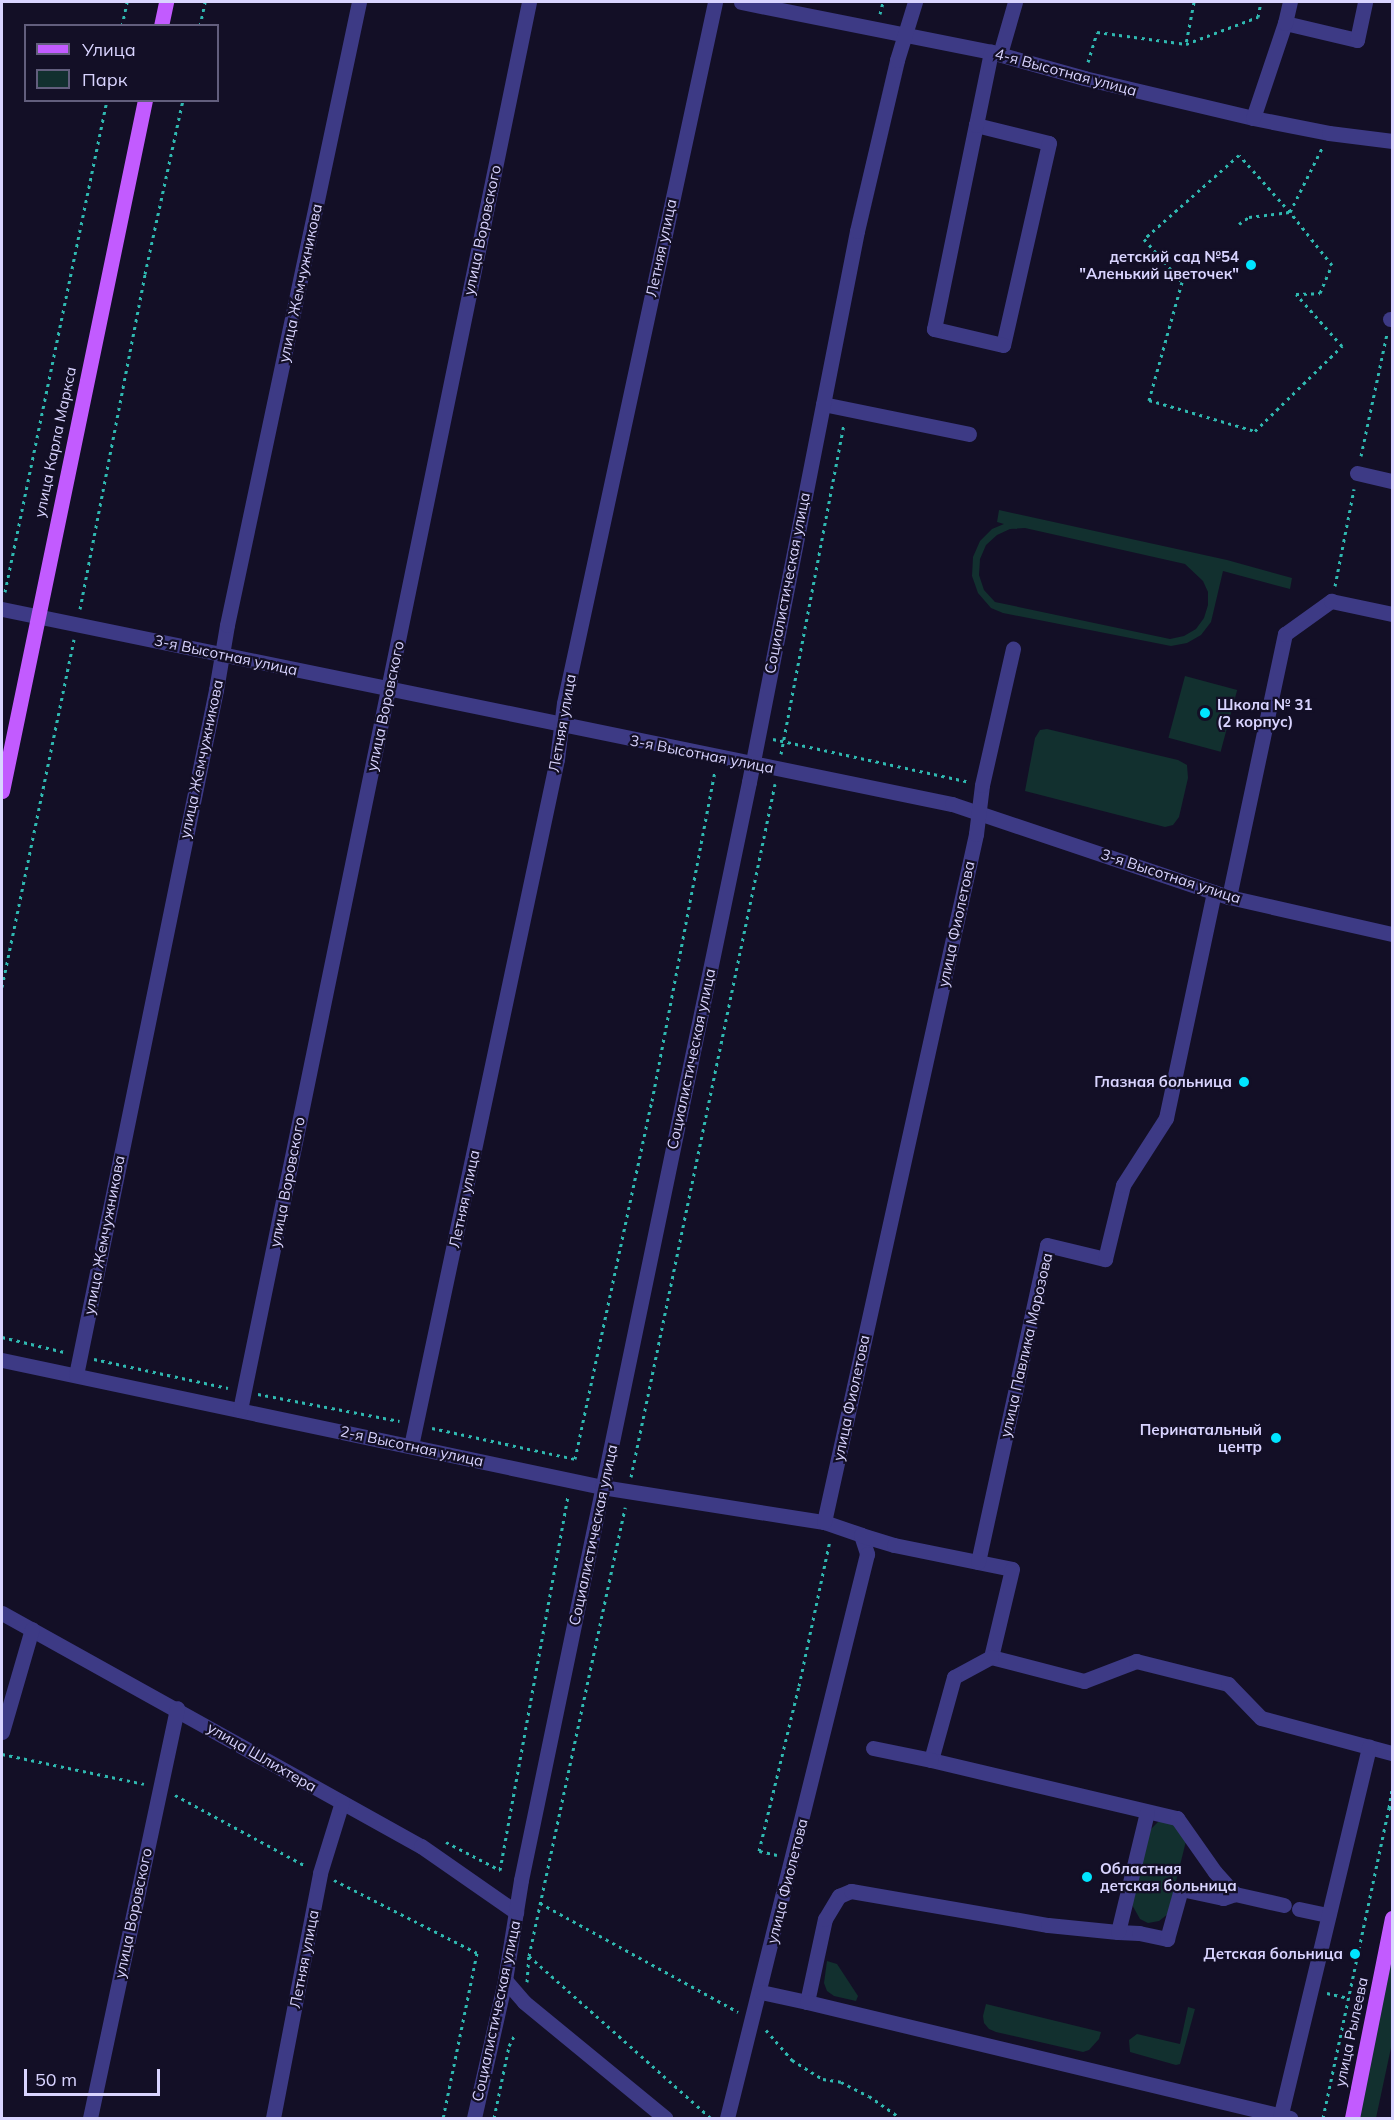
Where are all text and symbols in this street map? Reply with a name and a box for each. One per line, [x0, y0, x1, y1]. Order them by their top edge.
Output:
legend [24, 24, 219, 102]
text: Улица [82, 38, 136, 61]
street label: 4-я Высотная улица [993, 44, 1139, 100]
text: Парк [82, 68, 127, 91]
street label: улица Воровского [459, 163, 505, 297]
street label: Летняя улица [642, 197, 680, 299]
street label: улица Жемчужникова [274, 202, 326, 364]
place label: детский сад №54 "Аленький цветочек" [1079, 247, 1239, 282]
marker: детский сад №54 "Аленький цветочек" [1244, 258, 1258, 272]
street label: улица Карла Маркса [30, 365, 80, 519]
street label: Социалистическая улица [761, 491, 813, 675]
street label: 3-я Высотная улица [153, 631, 299, 679]
street label: улица Воровского [362, 639, 408, 773]
street label: Летняя улица [544, 672, 580, 774]
street label: улица Жемчужникова [175, 678, 227, 840]
place label: Школа № 31 (2 корпус) [1217, 695, 1313, 730]
marker: Школа № 31 (2 корпус) [1198, 706, 1212, 720]
street label: 3-я Высотная улица [629, 731, 775, 777]
street label: 3-я Высотная улица [1099, 845, 1243, 907]
street label: улица Фиолетова [934, 859, 978, 989]
street label: Социалистическая улица [663, 967, 719, 1151]
place label: Глазная больница [1094, 1073, 1232, 1091]
marker: Глазная больница [1237, 1075, 1251, 1089]
street label: улица Воровского [266, 1115, 308, 1249]
street label: Летняя улица [445, 1148, 483, 1250]
street label: улица Жемчужникова [80, 1154, 128, 1316]
street label: улица Павлика Морозова [996, 1251, 1056, 1439]
street label: улица Фиолетова [829, 1333, 873, 1463]
place label: Перинатальный центр [1140, 1420, 1262, 1455]
street label: 2-я Высотная улица [339, 1422, 485, 1470]
marker: Перинатальный центр [1267, 1429, 1285, 1447]
street label: Социалистическая улица [565, 1443, 621, 1627]
street label: улица Шлихтера [204, 1718, 320, 1796]
street label: улица Фиолетова [763, 1817, 811, 1945]
street label: улица Воровского [110, 1846, 156, 1980]
place label: Областная детская больница [1100, 1859, 1237, 1894]
marker: Областная детская больница [1078, 1868, 1096, 1886]
street label: Летняя улица [286, 1908, 322, 2010]
street label: Социалистическая улица [468, 1919, 524, 2103]
place label: Детская больница [1203, 1945, 1343, 1963]
marker: Детская больница [1348, 1947, 1362, 1961]
street label: улица Рылеева [1331, 1976, 1371, 2088]
scale bar [27, 2057, 164, 2095]
text: 50 m [35, 2068, 77, 2091]

